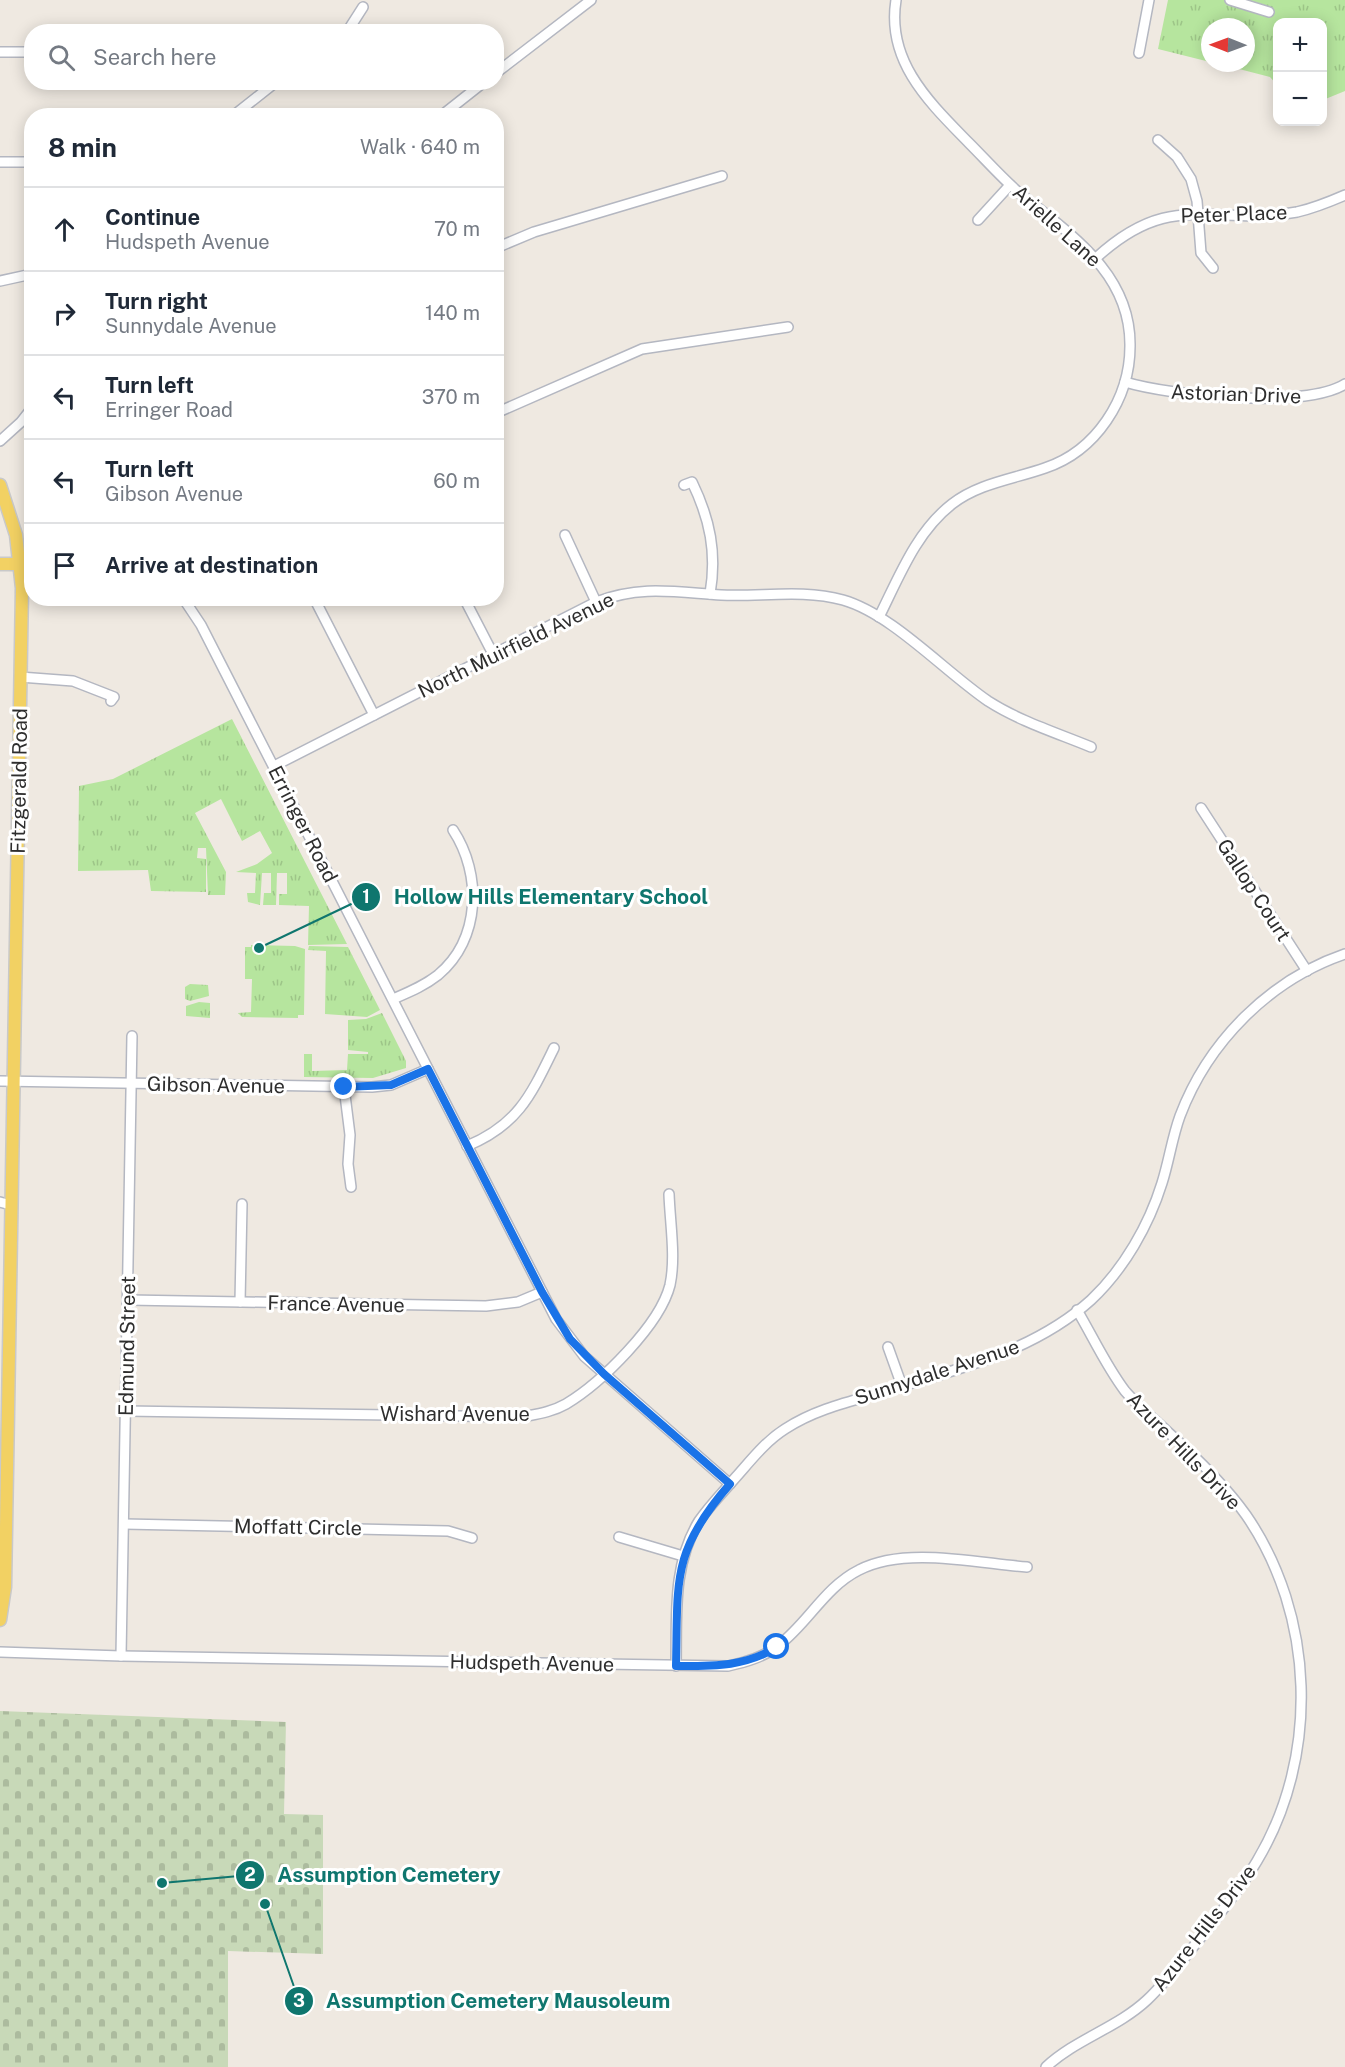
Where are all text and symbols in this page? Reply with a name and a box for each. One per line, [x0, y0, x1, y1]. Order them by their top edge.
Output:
north arrow [1201, 18, 1255, 72]
map controls [1273, 18, 1327, 126]
button: + [1273, 18, 1327, 72]
search box [24, 24, 504, 90]
icon: search [45, 41, 78, 74]
text: Search here [93, 44, 217, 70]
button: − [1273, 72, 1327, 126]
text: 8 min [48, 132, 117, 163]
text: Walk · 640 m [360, 135, 480, 159]
street label: Arielle Lane [1008, 180, 1106, 272]
street label: Peter Place [1180, 200, 1288, 228]
text: Continue [105, 204, 200, 230]
icon: ahead [48, 213, 81, 246]
text: 70 m [434, 217, 480, 241]
text: Hudspeth Avenue [105, 230, 270, 254]
text: Turn right [105, 288, 208, 314]
icon: right [48, 297, 81, 330]
text: 140 m [425, 301, 480, 325]
text: Sunnydale Avenue [105, 314, 277, 338]
text: Turn left [105, 372, 194, 398]
street label: Astorian Drive [1170, 380, 1302, 408]
icon: left [48, 381, 81, 414]
text: 370 m [422, 385, 480, 409]
text: Erringer Road [105, 398, 233, 422]
text: Turn left [105, 456, 194, 482]
icon: left [48, 465, 81, 498]
text: 60 m [433, 469, 480, 493]
text: Gibson Avenue [105, 482, 243, 506]
icon: arrive [48, 549, 81, 582]
text: Arrive at destination [105, 552, 318, 578]
street label: North Muirfield Avenue [414, 587, 618, 703]
street label: Fitzgerald Road [6, 708, 32, 854]
street label: Erringer Road [263, 762, 343, 886]
street label: Gallop Court [1212, 834, 1296, 946]
callout: Hollow Hills Elementary School [351, 877, 720, 916]
text: Hollow Hills Elementary School [394, 884, 708, 909]
text: 1 [362, 886, 370, 907]
street label: Gibson Avenue [147, 1072, 285, 1098]
route end [330, 1073, 356, 1099]
street label: Edmund Street [114, 1276, 140, 1416]
street label: France Avenue [267, 1291, 405, 1317]
street label: Sunnydale Avenue [852, 1334, 1022, 1410]
street label: Azure Hills Drive [1122, 1387, 1246, 1515]
street label: Wishard Avenue [380, 1402, 530, 1426]
street label: Moffatt Circle [234, 1514, 362, 1540]
route start [763, 1633, 789, 1659]
street label: Hudspeth Avenue [449, 1650, 615, 1676]
callout: Assumption Cemetery [235, 1855, 513, 1894]
street label: Azure Hills Drive [1147, 1860, 1261, 1996]
text: Assumption Cemetery [277, 1862, 501, 1887]
text: 2 [244, 1864, 256, 1885]
callout: Assumption Cemetery Mausoleum [284, 1981, 682, 2020]
text: Assumption Cemetery Mausoleum [326, 1988, 670, 2013]
text: 3 [293, 1990, 305, 2011]

